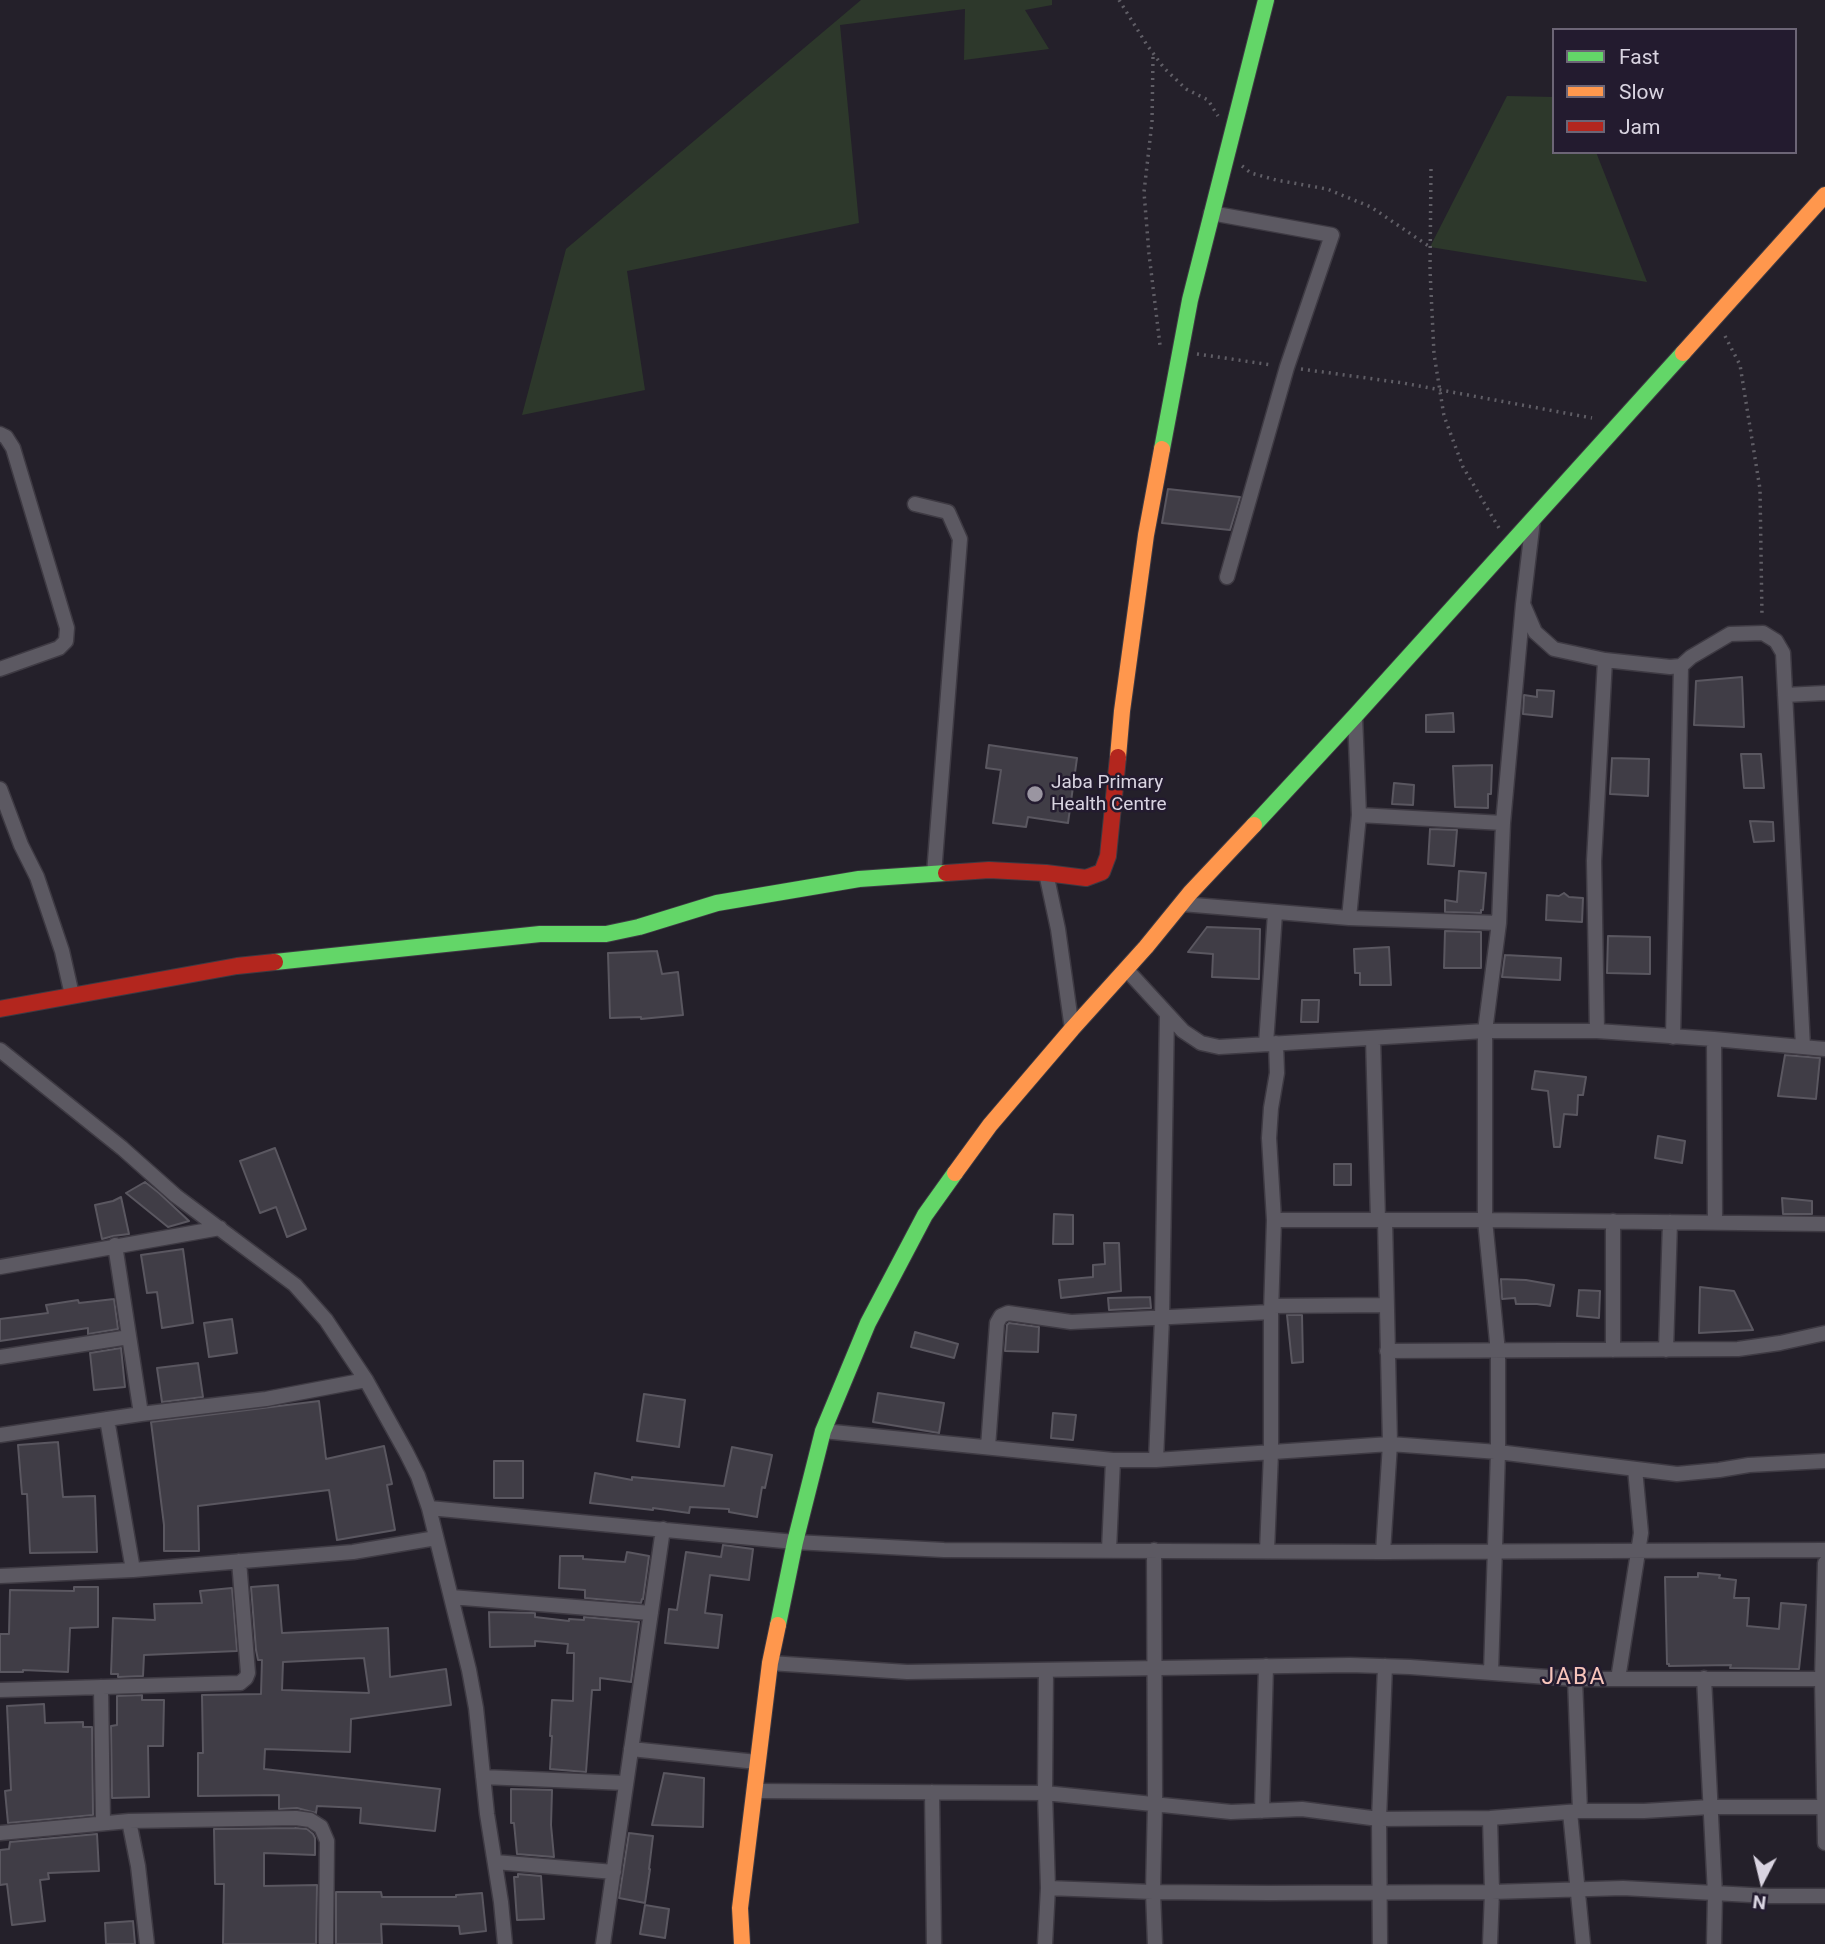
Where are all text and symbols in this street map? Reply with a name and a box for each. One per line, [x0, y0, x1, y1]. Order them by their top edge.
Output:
legend [1552, 28, 1797, 154]
text: Fast [1619, 45, 1659, 69]
text: Slow [1619, 80, 1664, 104]
text: Jam [1619, 115, 1660, 139]
place label: Jaba Primary Health Centre [1051, 772, 1166, 816]
marker: Jaba Primary Health Centre [1025, 784, 1045, 804]
district label: JABA [1542, 1664, 1606, 1692]
north arrow [1727, 1846, 1797, 1916]
text: N [1751, 1890, 1767, 1915]

